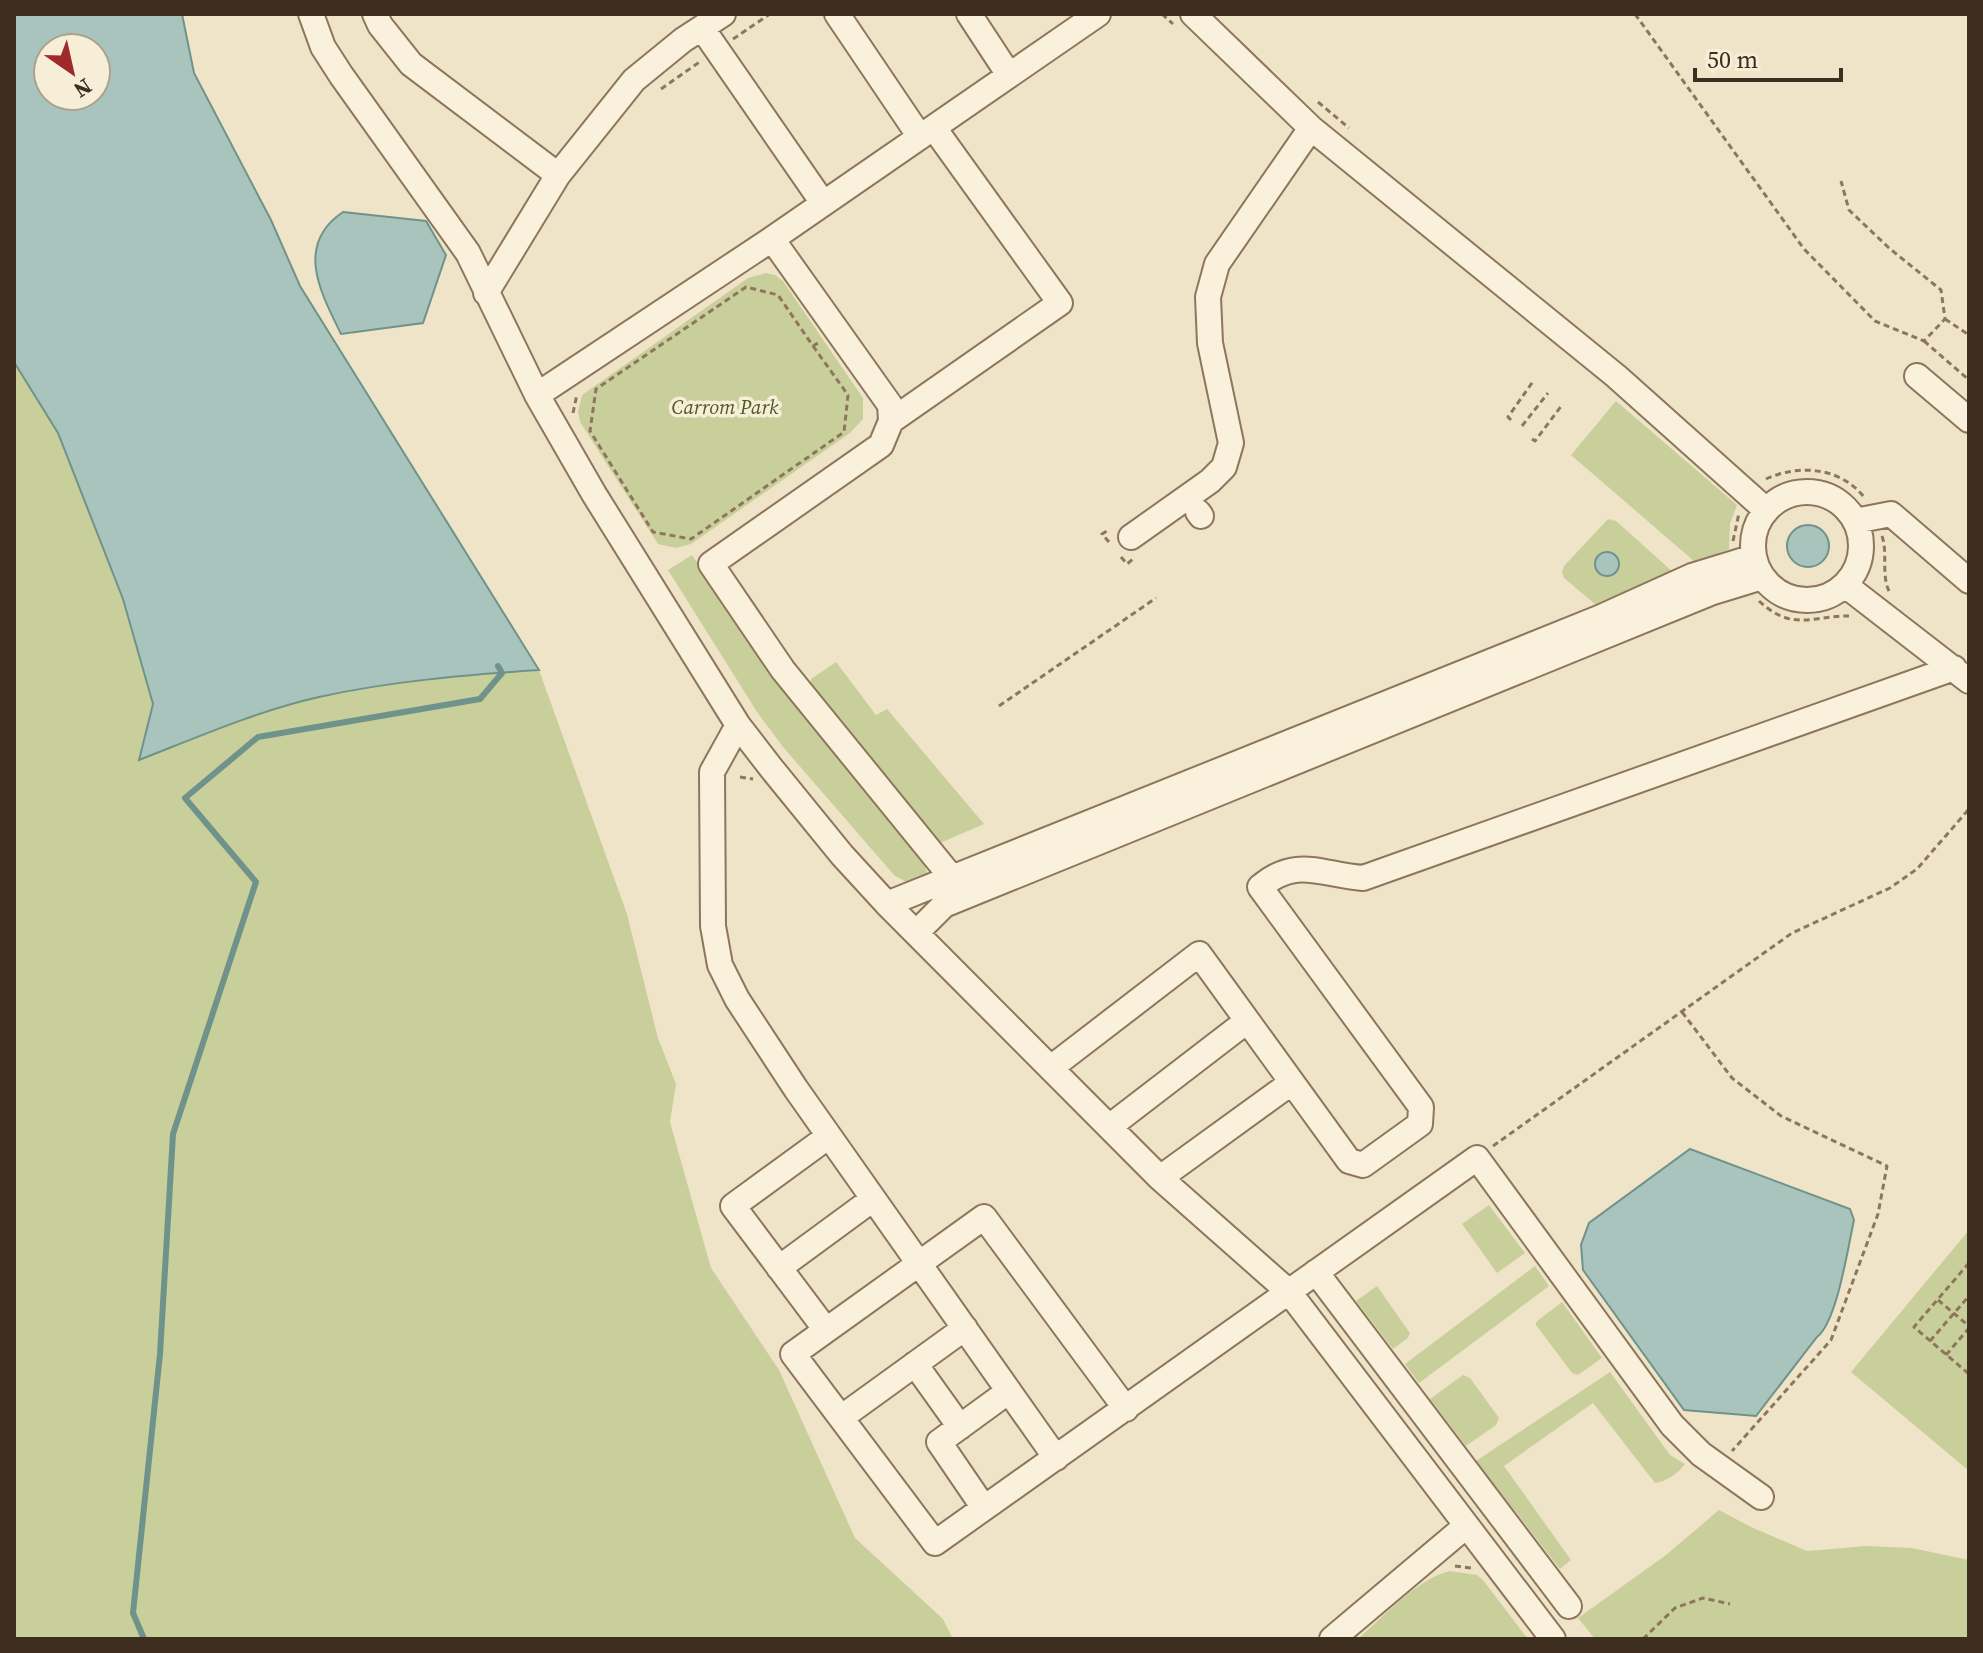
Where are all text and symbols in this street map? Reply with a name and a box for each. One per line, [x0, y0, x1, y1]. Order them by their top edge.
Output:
north arrow [32, 32, 112, 112]
scale bar [1695, 32, 1841, 82]
text: 50 m [1707, 43, 1758, 76]
text: N [68, 72, 98, 105]
park label: Carrom Park [672, 393, 779, 421]

